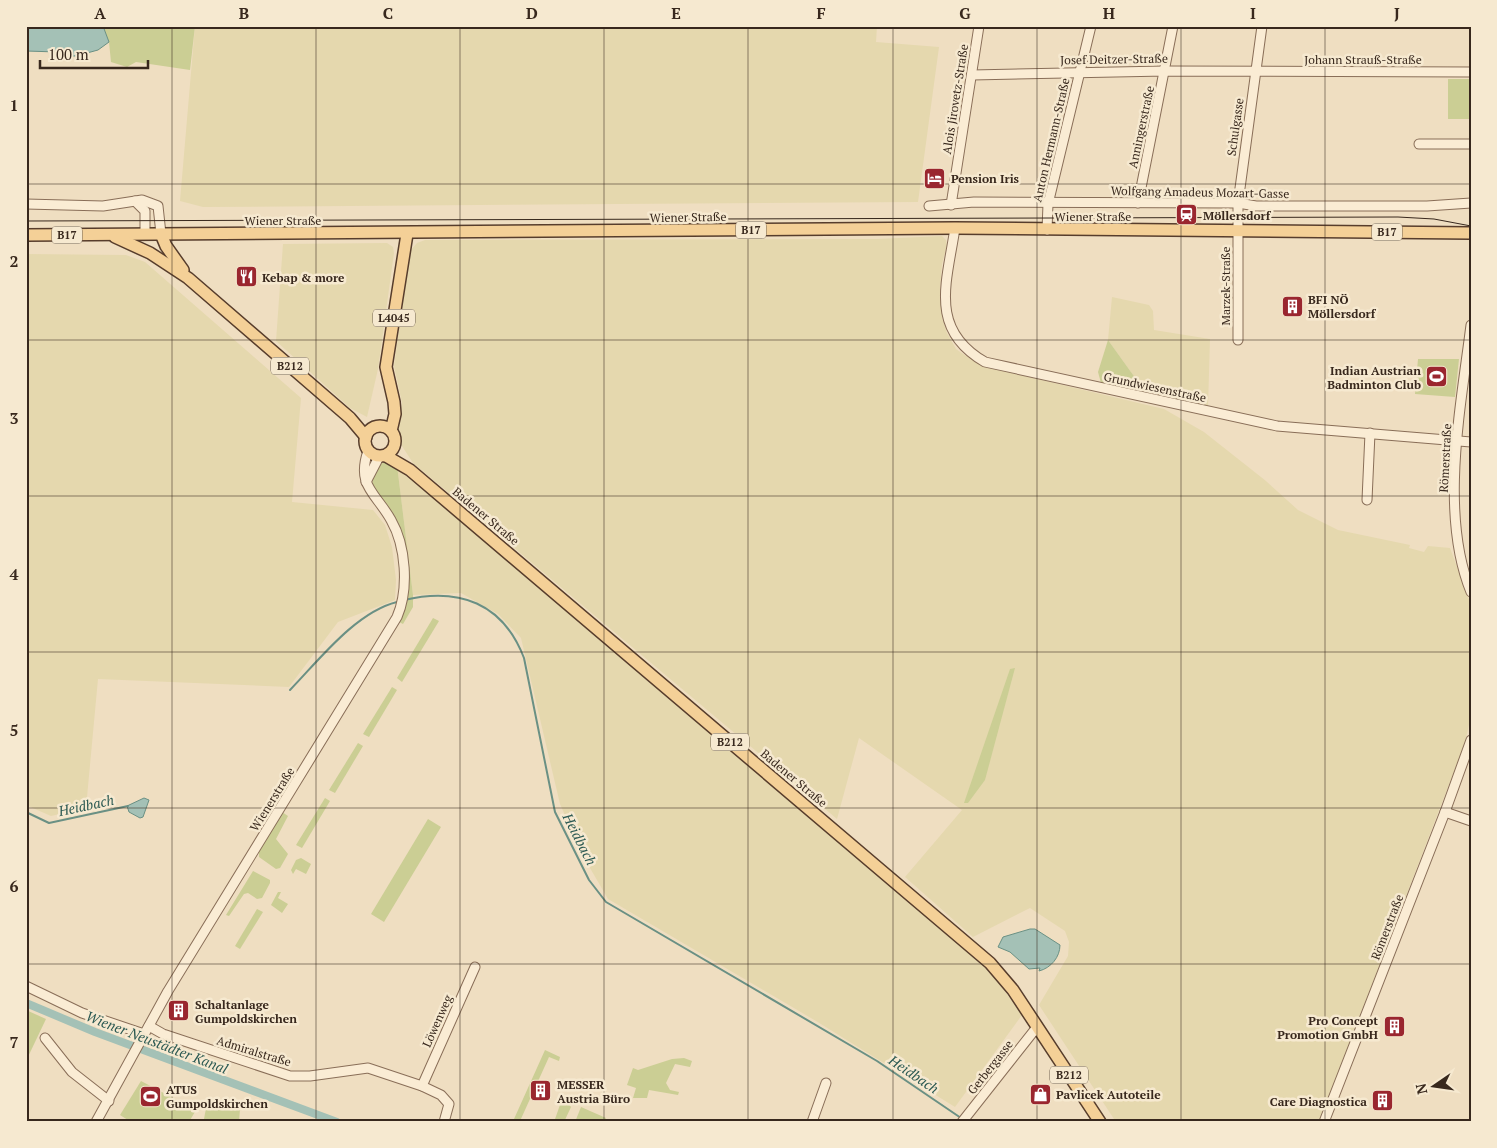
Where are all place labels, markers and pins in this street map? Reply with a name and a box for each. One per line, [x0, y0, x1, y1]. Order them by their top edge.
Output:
hotel icon: Pension Iris [923, 166, 947, 190]
place label: Pension Iris [951, 171, 1020, 186]
station icon: Möllersdorf [1175, 203, 1199, 227]
place label: Möllersdorf [1203, 208, 1272, 223]
restaurant icon: Kebap & more [234, 265, 258, 289]
place label: Kebap & more [262, 270, 345, 285]
place label: BFI NÖ Möllersdorf [1308, 292, 1377, 321]
building icon: BFI NÖ Möllersdorf [1280, 294, 1304, 318]
place label: Indian Austrian Badminton Club [1327, 363, 1421, 392]
sports icon: Indian Austrian Badminton Club [1425, 365, 1449, 389]
place label: Schaltanlage Gumpoldskirchen [195, 997, 297, 1026]
building icon: Schaltanlage Gumpoldskirchen [167, 999, 191, 1023]
place label: Pro Concept Promotion GmbH [1277, 1013, 1378, 1042]
building icon: Pro Concept Promotion GmbH [1382, 1015, 1406, 1039]
place label: MESSER Austria Büro [557, 1077, 630, 1106]
building icon: MESSER Austria Büro [529, 1079, 553, 1103]
place label: ATUS Gumpoldskirchen [166, 1082, 268, 1111]
shop icon: Pavlicek Autoteile [1028, 1082, 1052, 1106]
sports icon: ATUS Gumpoldskirchen [138, 1084, 162, 1108]
place label: Pavlicek Autoteile [1056, 1087, 1161, 1102]
building icon: Care Diagnostica [1371, 1089, 1395, 1113]
place label: Care Diagnostica [1270, 1094, 1367, 1109]

